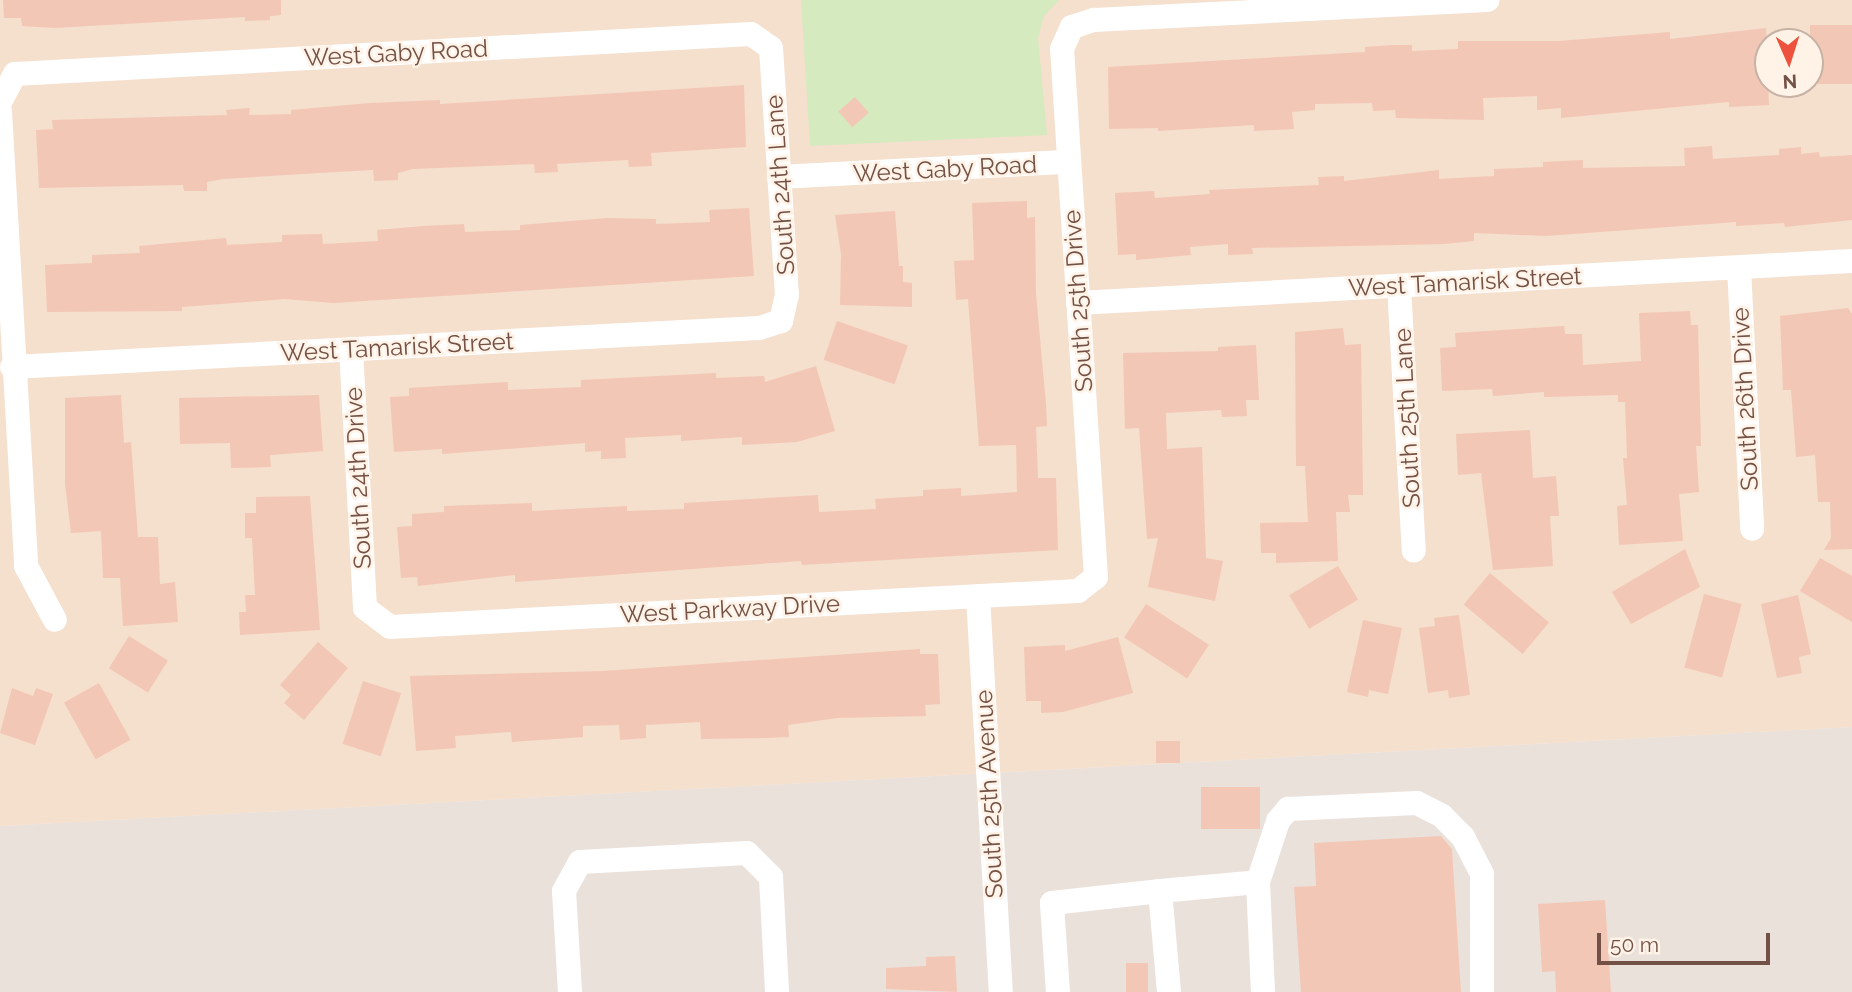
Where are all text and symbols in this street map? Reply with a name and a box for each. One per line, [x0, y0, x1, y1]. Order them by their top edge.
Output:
north arrow [1754, 28, 1824, 98]
street label: West Gaby Road [303, 34, 489, 72]
text: N [1782, 71, 1798, 93]
street label: South 24th Lane [759, 94, 801, 276]
street label: West Gaby Road [852, 150, 1038, 188]
street label: South 25th Drive [1057, 209, 1099, 393]
street label: West Tamarisk Street [1347, 261, 1583, 303]
street label: South 26th Drive [1726, 307, 1764, 491]
street label: West Tamarisk Street [279, 326, 515, 368]
street label: South 25th Lane [1388, 327, 1426, 509]
street label: South 24th Drive [339, 386, 377, 570]
street label: West Parkway Drive [619, 589, 841, 629]
street label: South 25th Avenue [969, 689, 1009, 899]
scale bar [1600, 918, 1773, 962]
text: 50 m [1610, 932, 1659, 957]

